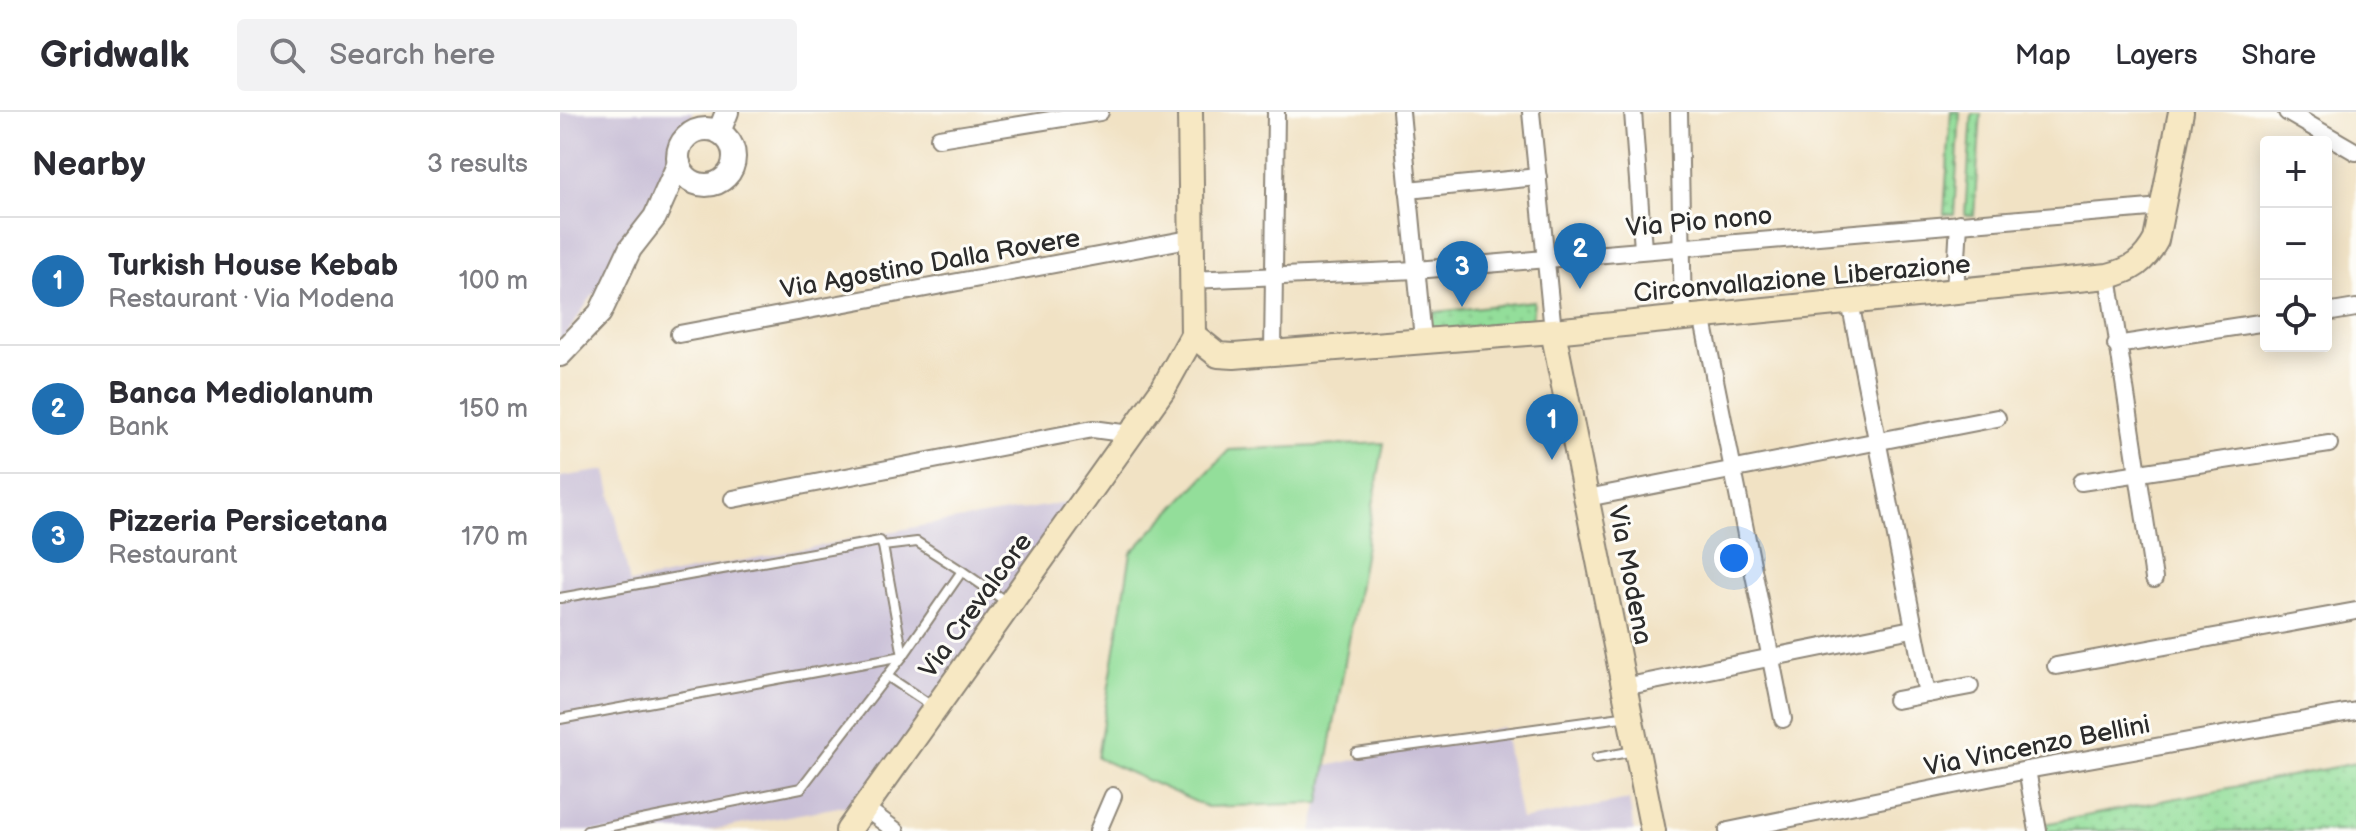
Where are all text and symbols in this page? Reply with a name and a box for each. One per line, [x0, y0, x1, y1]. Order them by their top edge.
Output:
search box [237, 19, 797, 91]
text: Gridwalk [40, 33, 189, 78]
icon: search [265, 33, 309, 77]
text: Search here [329, 37, 495, 73]
text: Map [2015, 39, 2071, 72]
text: Layers [2115, 39, 2198, 72]
text: Share [2242, 39, 2316, 72]
map controls [2260, 136, 2332, 352]
button: + [2260, 136, 2332, 208]
text: Nearby [32, 144, 146, 185]
text: 3 results [427, 149, 528, 180]
street label: Via Pio nono [1625, 201, 1774, 244]
button: − [2260, 208, 2332, 280]
street label: Via Agostino Dalla Rovere [778, 223, 1083, 306]
pin: 2 [1554, 223, 1606, 289]
pin: 3 [1436, 241, 1488, 307]
text: Turkish House Kebab [108, 248, 398, 284]
street label: Circonvallazione Liberazione [1632, 249, 1972, 310]
text: 1 [53, 266, 63, 297]
text: 100 m [459, 266, 528, 297]
button: locate [2260, 280, 2332, 352]
text: Restaurant · Via Modena [108, 284, 394, 315]
text: Banca Mediolanum [108, 376, 374, 412]
text: 2 [50, 394, 66, 425]
text: 150 m [459, 394, 528, 425]
pin: 1 [1526, 394, 1578, 460]
text: Bank [108, 412, 168, 443]
street label: Via Modena [1601, 503, 1658, 647]
text: Pizzeria Persicetana [108, 504, 388, 540]
text: 3 [50, 522, 66, 553]
text: 170 m [461, 522, 528, 553]
street label: Via Crevalcore [913, 527, 1039, 685]
your location [1714, 538, 1754, 578]
text: Restaurant [108, 540, 237, 571]
street label: Via Vincenzo Bellini [1922, 709, 2153, 784]

